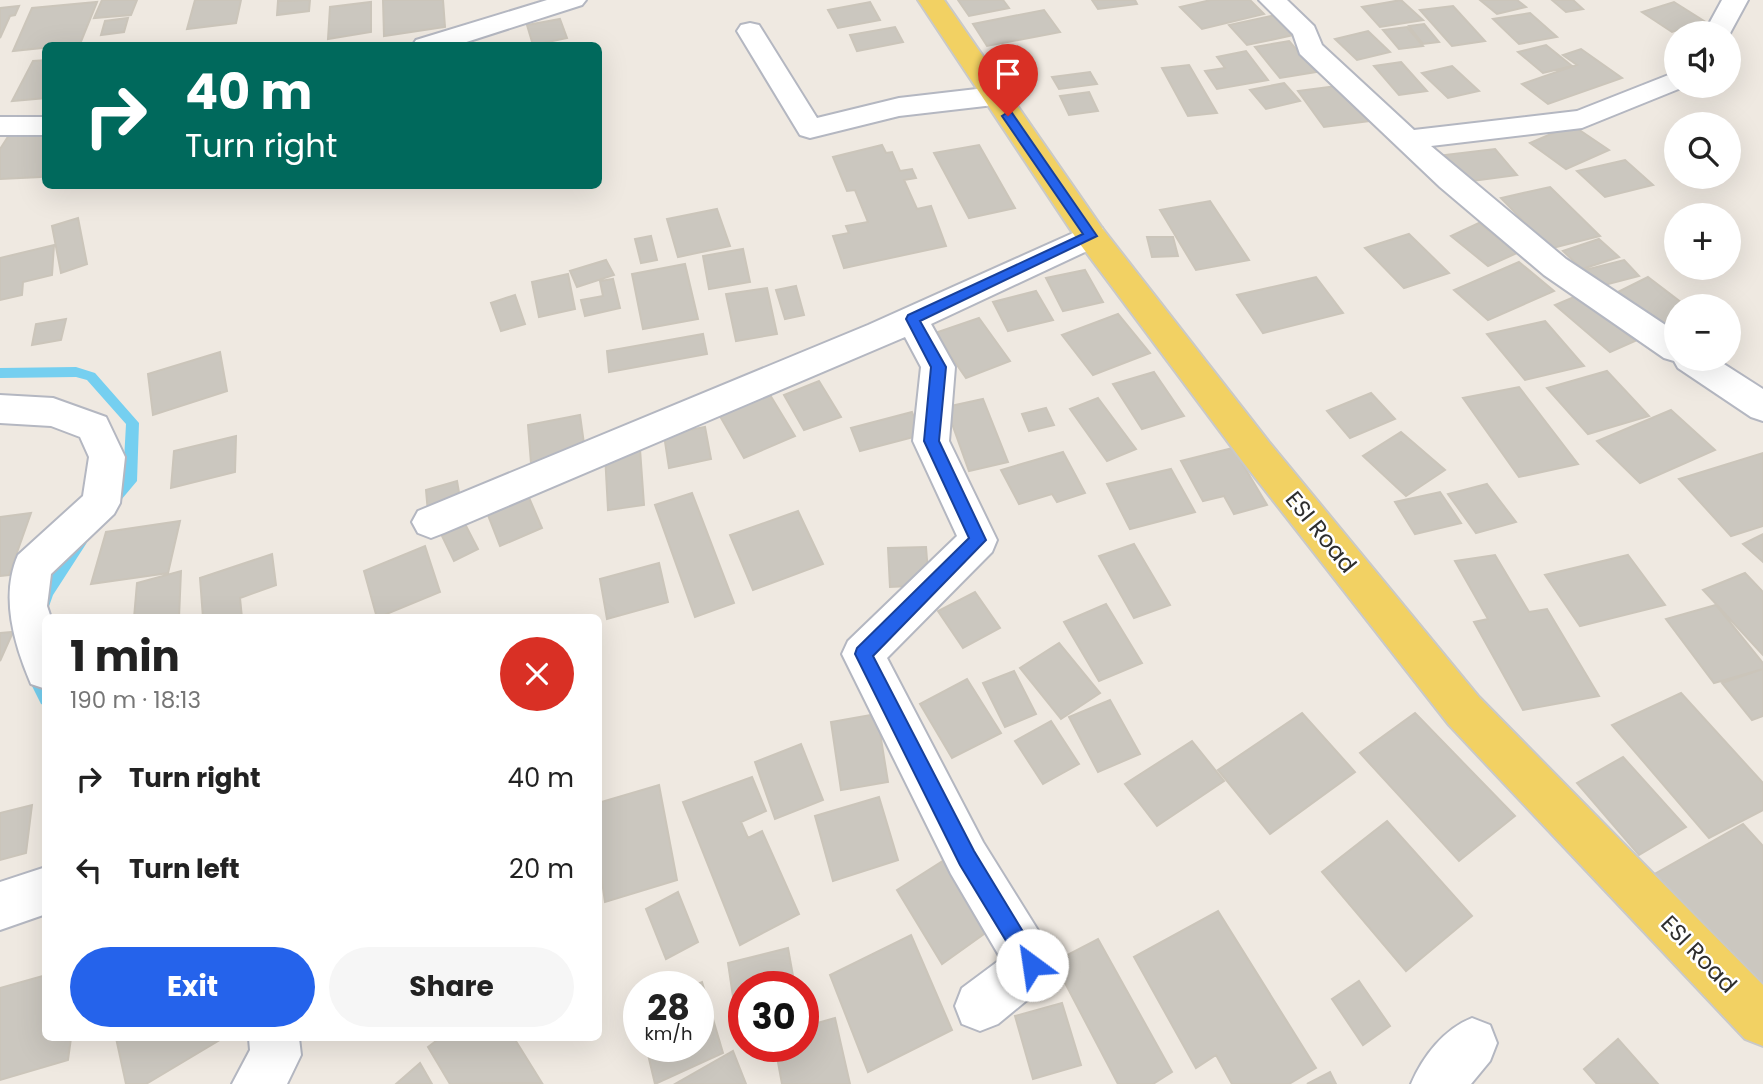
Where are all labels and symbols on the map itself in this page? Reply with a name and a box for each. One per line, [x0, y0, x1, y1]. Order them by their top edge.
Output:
pin [978, 44, 1038, 116]
street label: ESI Road [1278, 484, 1364, 580]
street label: ESI Road [1654, 908, 1744, 1000]
position arrow [995, 928, 1069, 1002]
speed limit sign: 30 [728, 971, 819, 1062]

